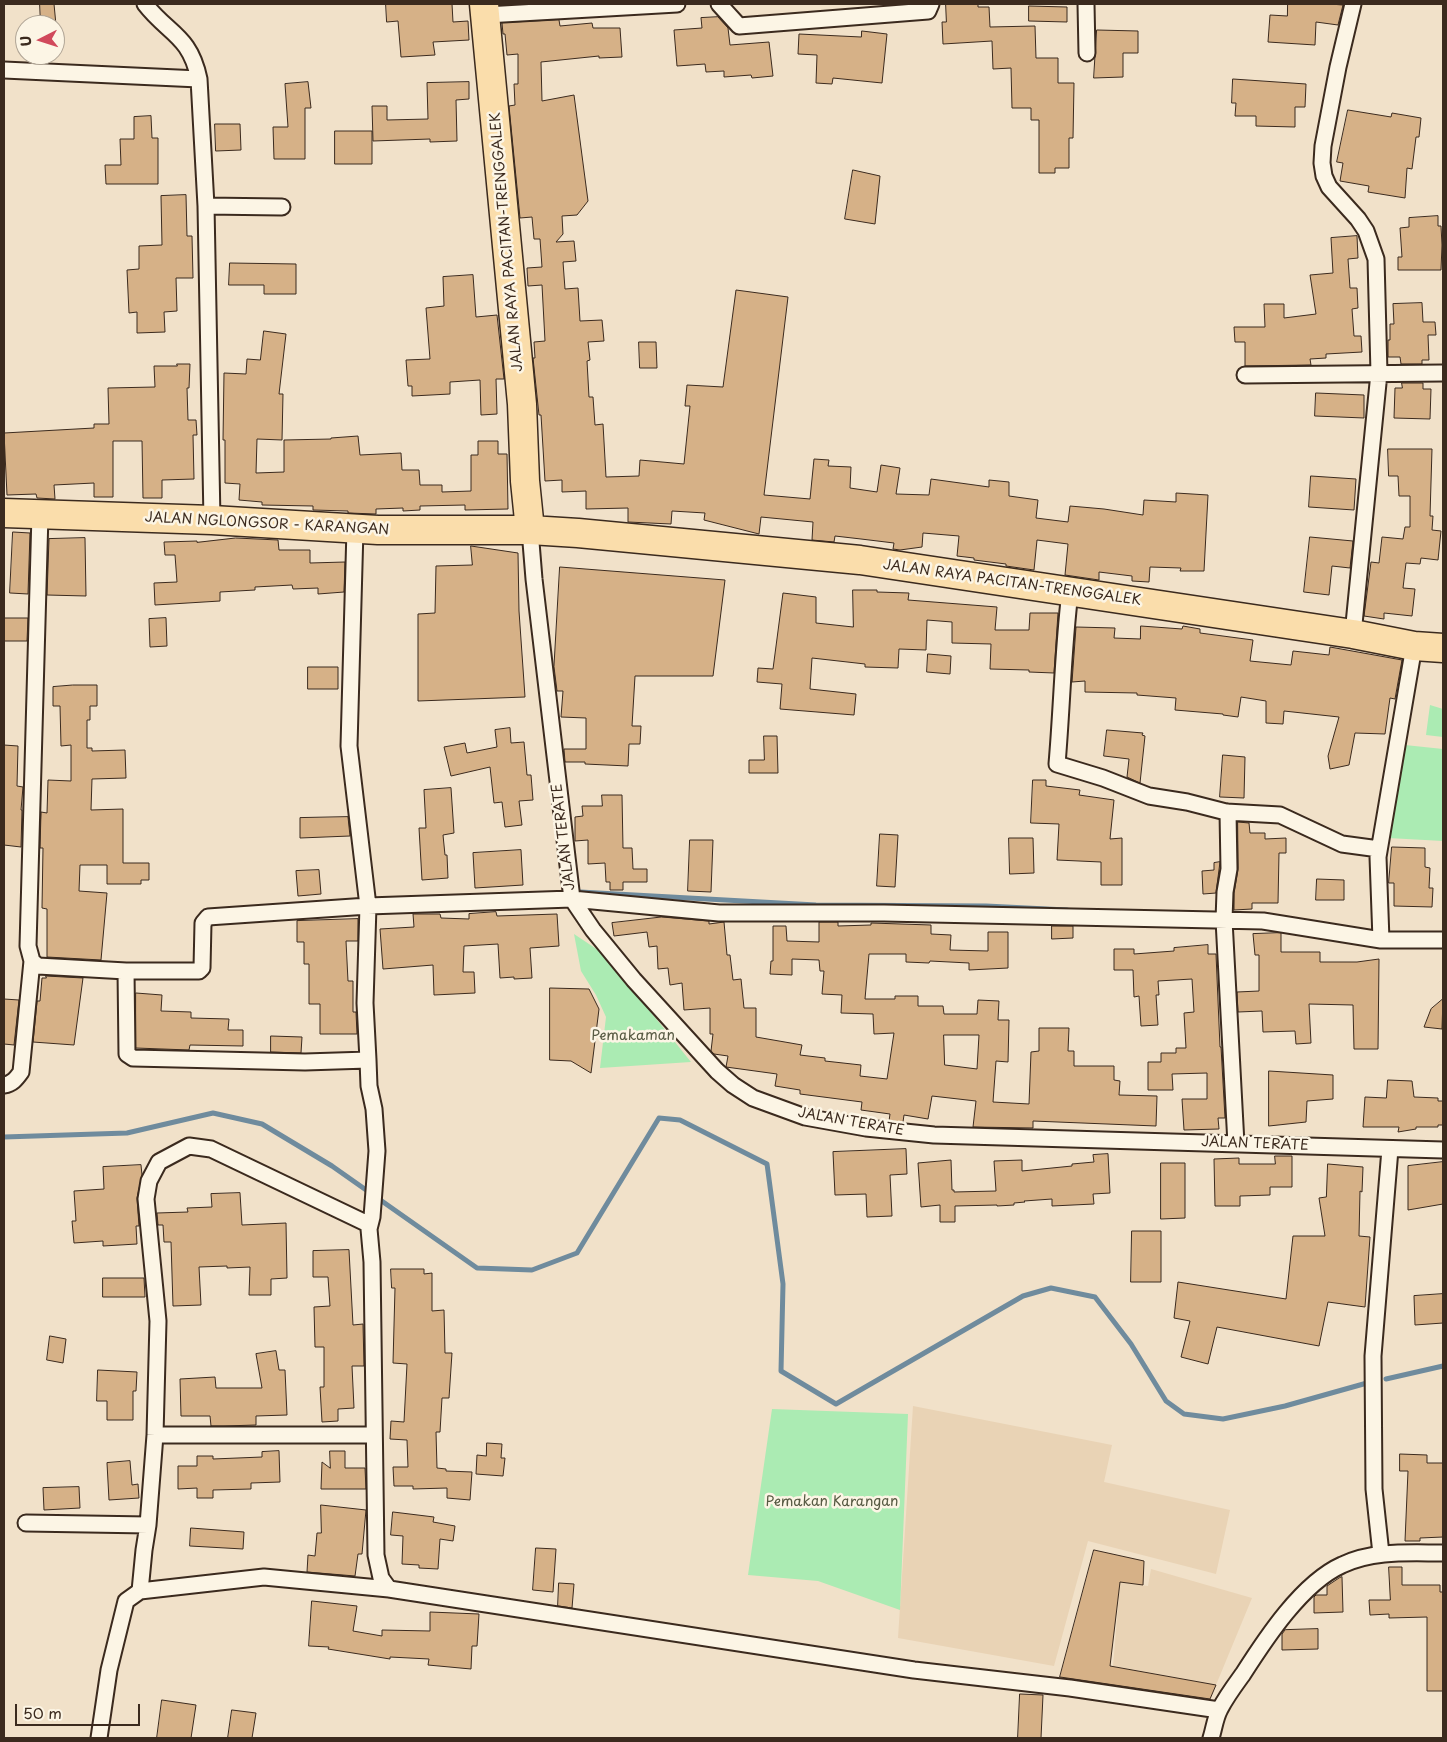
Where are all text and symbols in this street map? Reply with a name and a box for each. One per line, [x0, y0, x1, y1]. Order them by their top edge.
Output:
north arrow [15, 15, 65, 65]
text: U [15, 35, 36, 47]
street label: JALAN RAYA PACITAN-TRENGGALEK [487, 111, 527, 373]
street label: JALAN NGLONGSOR - KARANGAN [144, 509, 390, 539]
street label: JALAN RAYA PACITAN-TRENGGALEK [882, 557, 1142, 609]
street label: JALAN TERATE [549, 782, 579, 892]
park label: Pemakaman [591, 1028, 675, 1044]
street label: JALAN TERATE [796, 1104, 906, 1140]
street label: JALAN TERATE [1201, 1134, 1309, 1154]
park label: Pemakan Karangan [766, 1494, 898, 1510]
scale bar [18, 1694, 142, 1726]
text: 50 m [23, 1701, 62, 1724]

